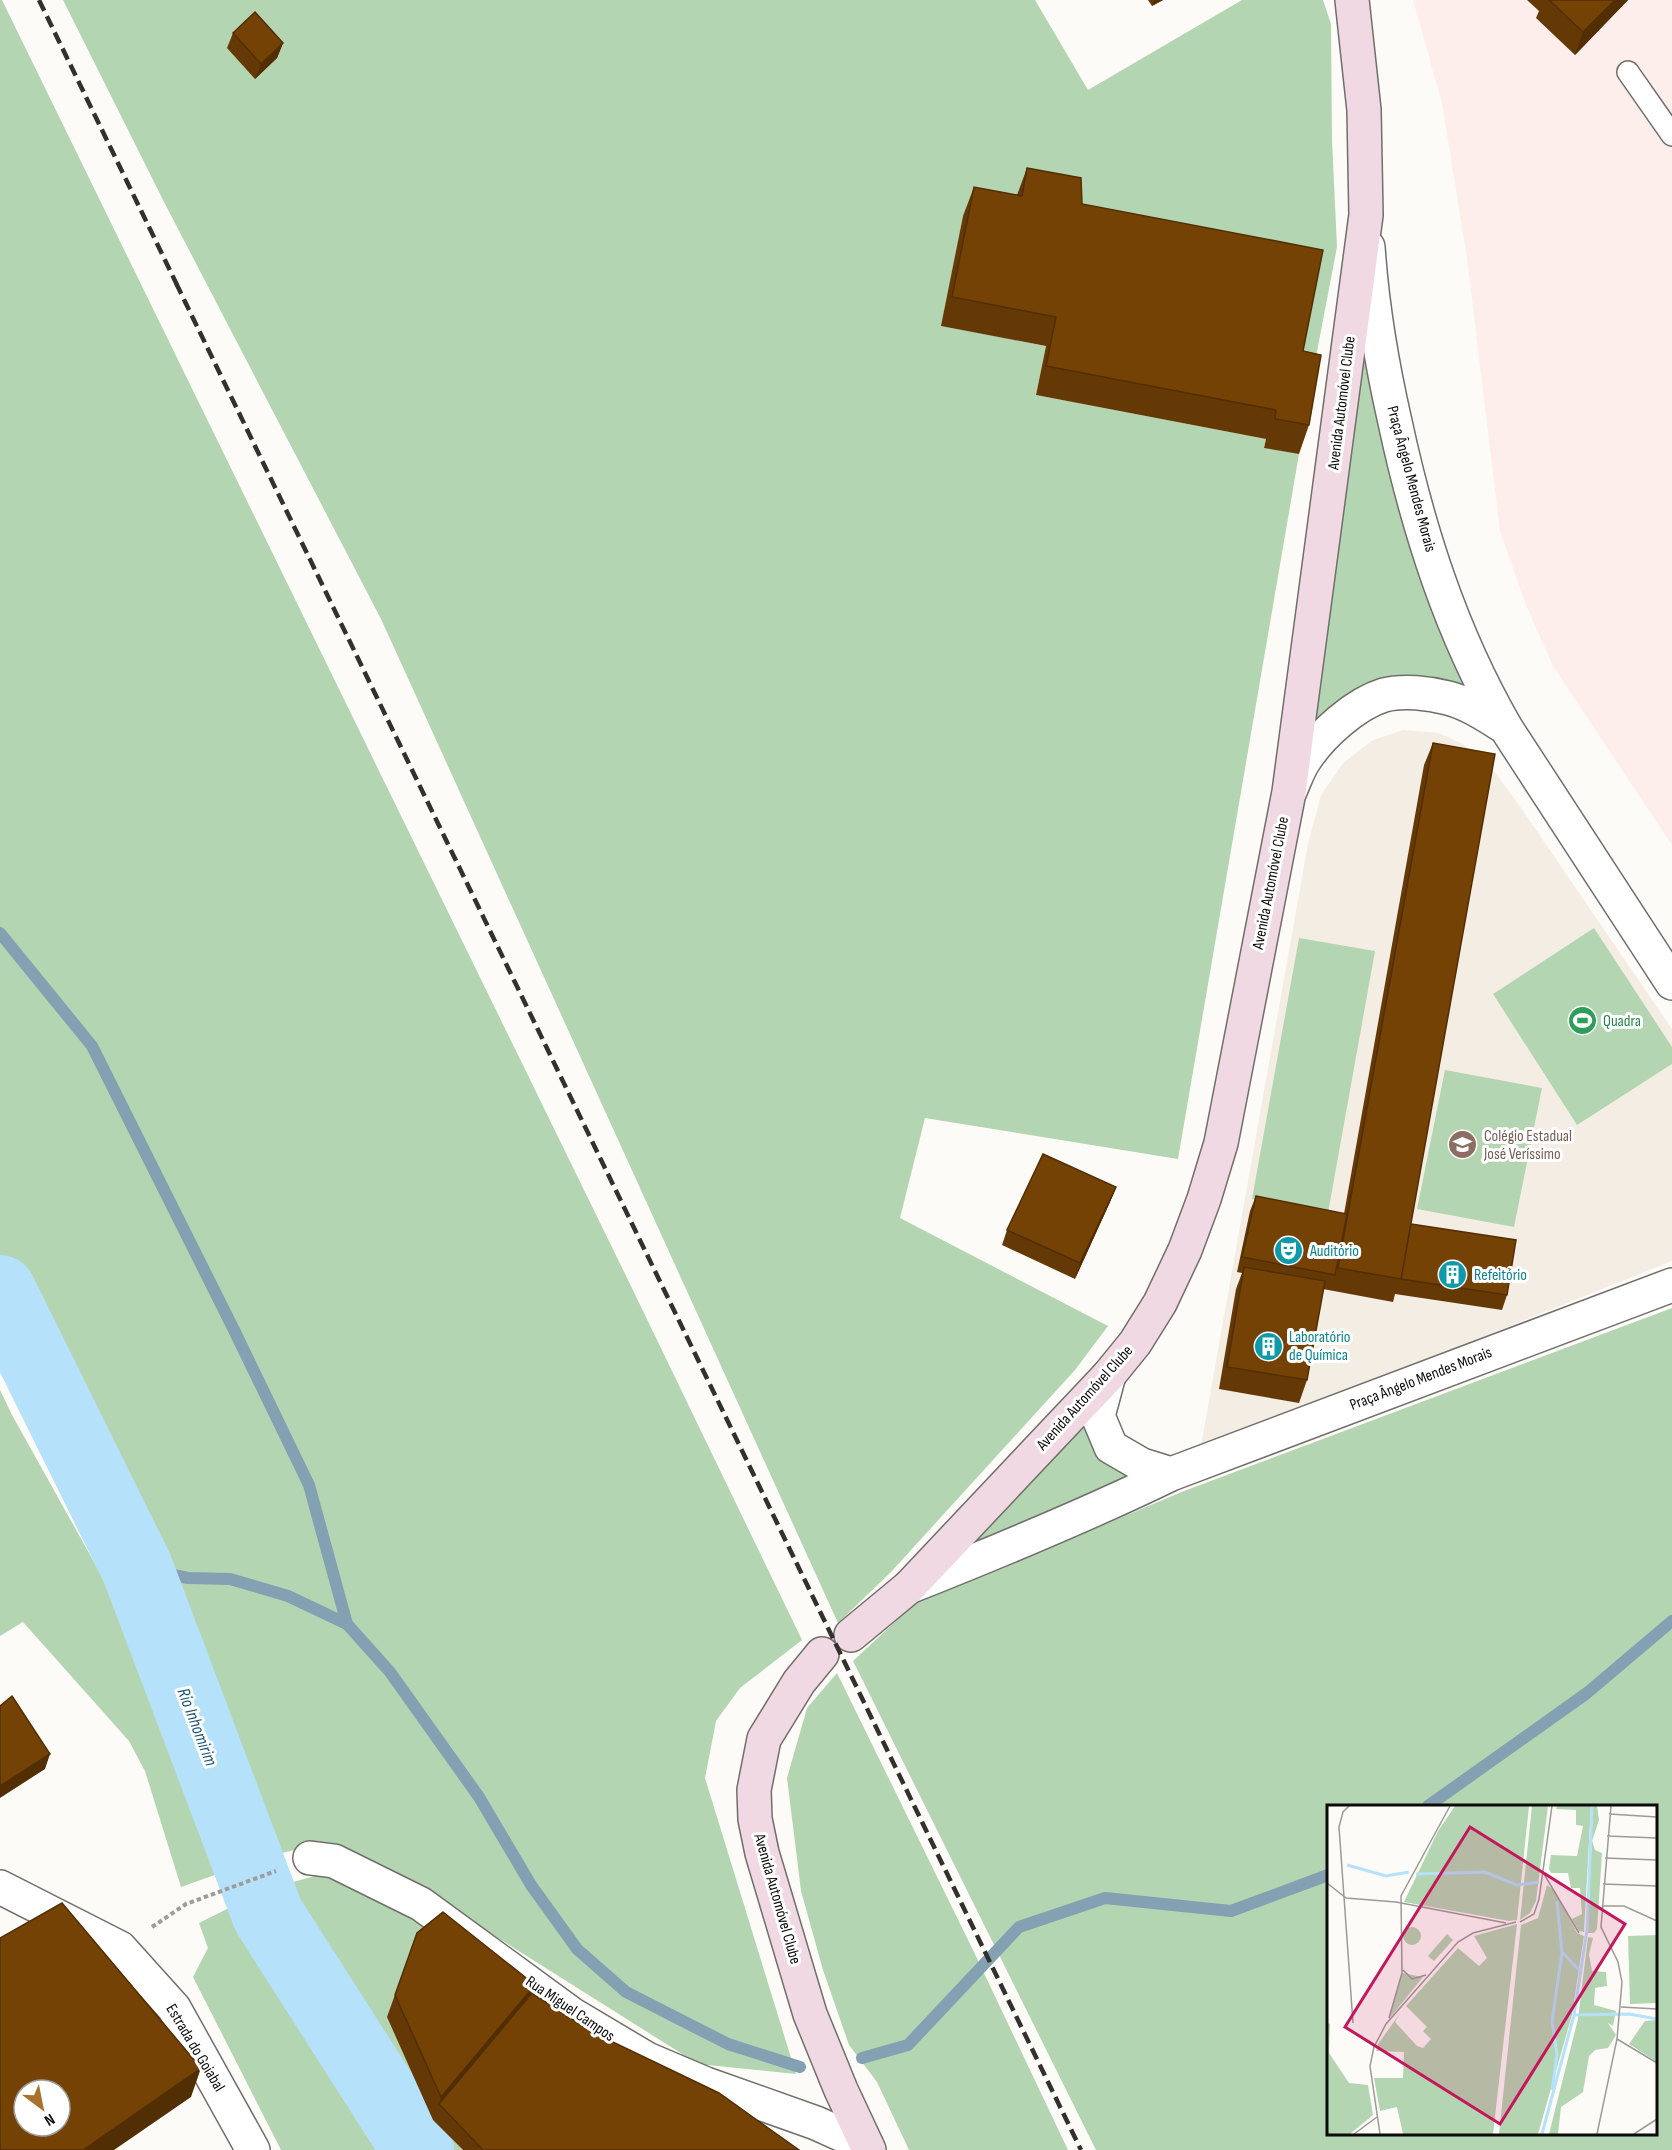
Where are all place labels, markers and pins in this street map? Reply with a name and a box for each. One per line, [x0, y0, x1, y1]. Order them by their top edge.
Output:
sports icon: Quadra [1566, 1005, 1598, 1037]
place label: Quadra [1603, 1012, 1641, 1031]
place label: Colégio Estadual José Veríssimo [1483, 1127, 1572, 1164]
school or university icon: Colégio Estadual José Veríssimo [1447, 1129, 1479, 1161]
theatre icon: Auditório [1273, 1235, 1305, 1267]
place label: Auditório [1309, 1242, 1359, 1261]
building icon: Refeitório [1437, 1259, 1469, 1291]
place label: Refeitório [1474, 1266, 1527, 1285]
place label: Laboratório de Química [1289, 1328, 1350, 1365]
building icon: Laboratório de Química [1252, 1330, 1284, 1362]

